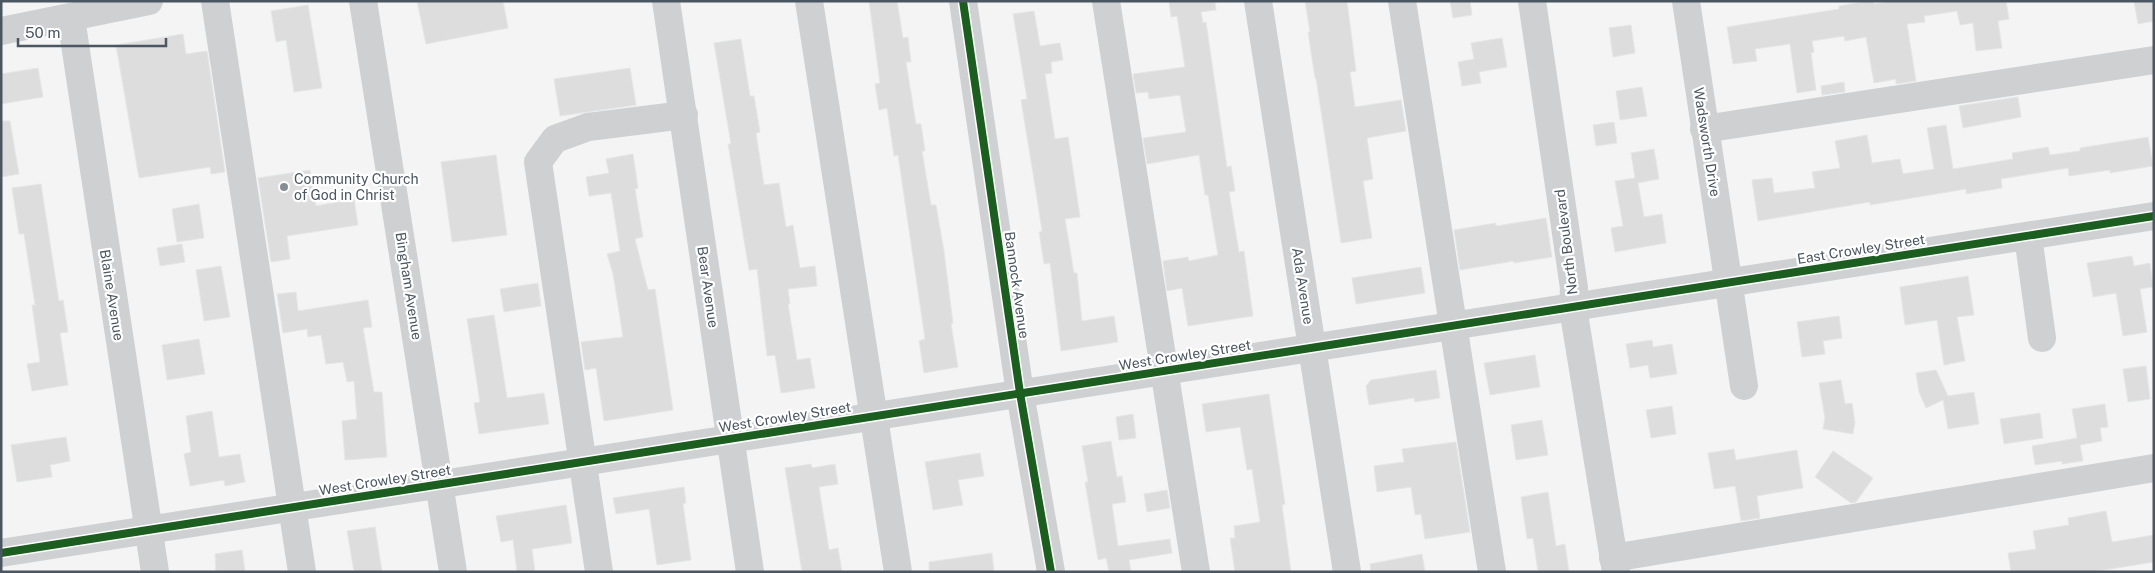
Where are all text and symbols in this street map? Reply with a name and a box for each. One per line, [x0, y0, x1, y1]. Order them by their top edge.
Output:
scale bar [18, 15, 165, 47]
text: 50 m [25, 24, 60, 41]
street label: Wadsworth Drive [1690, 86, 1724, 198]
place label: Community Church of God in Christ [294, 171, 419, 203]
marker: Community Church of God in Christ [278, 181, 290, 193]
street label: North Boulevard [1552, 188, 1580, 296]
street label: Bannock Avenue [1002, 230, 1032, 340]
street label: Bingham Avenue [393, 231, 425, 341]
street label: East Crowley Street [1796, 231, 1926, 267]
street label: Bear Avenue [694, 245, 722, 329]
street label: Ada Avenue [1289, 247, 1317, 326]
street label: Blaine Avenue [97, 248, 127, 342]
street label: West Crowley Street [1118, 337, 1252, 373]
street label: West Crowley Street [718, 399, 852, 435]
street label: West Crowley Street [318, 462, 452, 498]

